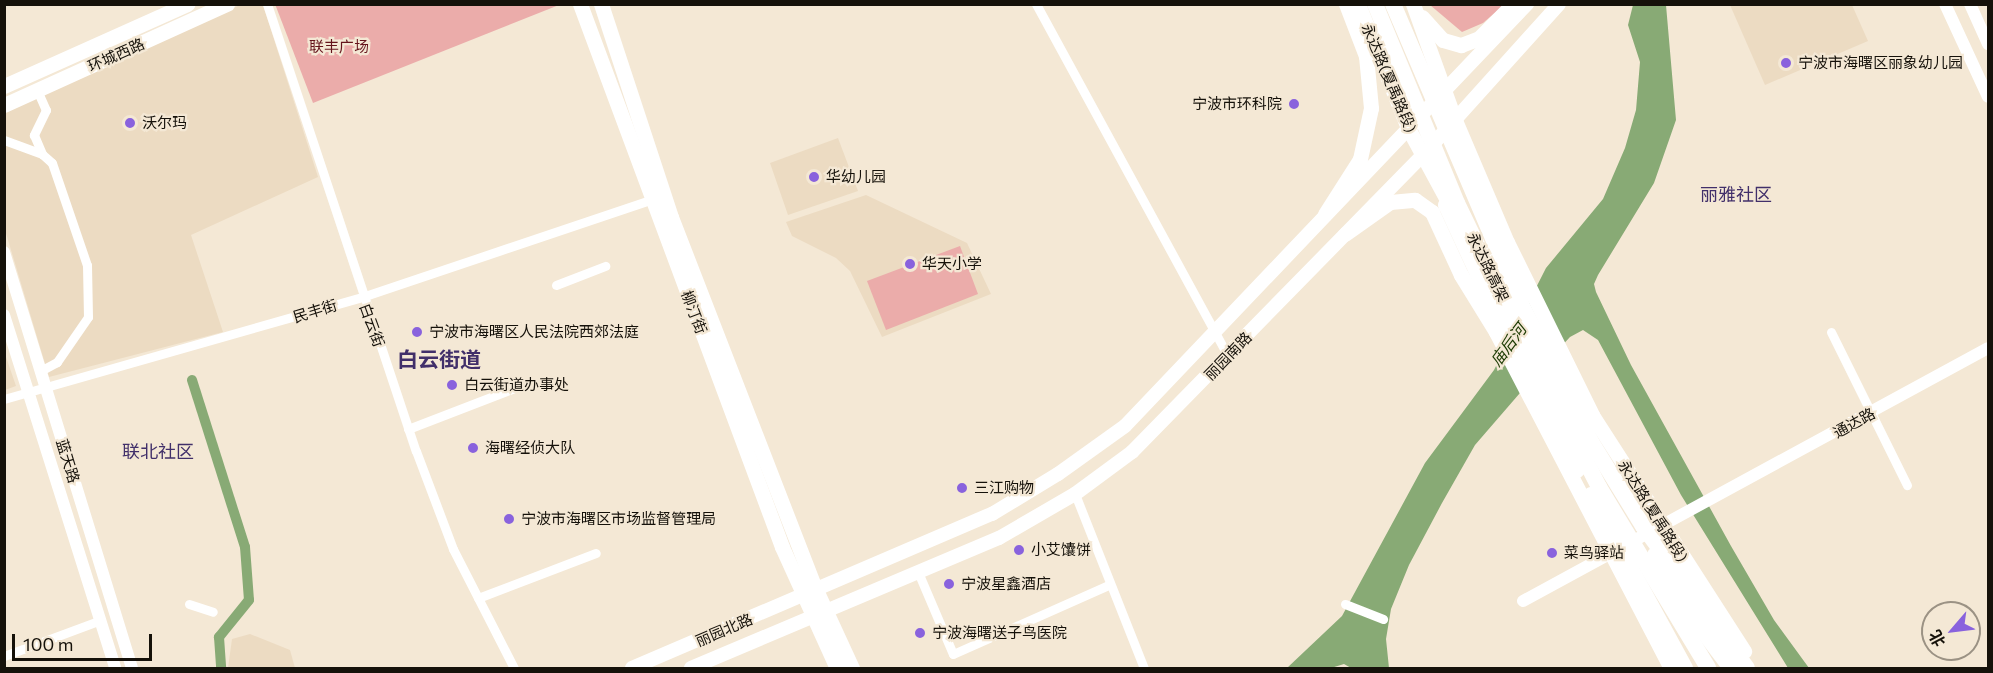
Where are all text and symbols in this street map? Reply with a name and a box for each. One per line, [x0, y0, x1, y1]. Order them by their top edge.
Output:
street label: 永达路(夏禹路段) [1358, 21, 1420, 135]
street label: 环城西路 [85, 35, 147, 75]
park label: 联丰广场 [309, 38, 369, 56]
place label: 宁波市海曙区丽象幼儿园 [1798, 54, 1963, 72]
marker: 宁波市海曙区丽象幼儿园 [1779, 56, 1793, 70]
place label: 宁波市环科院 [1192, 95, 1282, 113]
marker: 宁波市环科院 [1287, 97, 1301, 111]
place label: 沃尔玛 [142, 114, 187, 132]
marker: 沃尔玛 [123, 116, 137, 130]
place label: 华幼儿园 [826, 168, 886, 186]
marker: 华幼儿园 [807, 170, 821, 184]
district label: 丽雅社区 [1700, 183, 1772, 205]
street label: 永达路高架 [1463, 229, 1513, 305]
place label: 华天小学 [922, 255, 982, 273]
marker: 华天小学 [903, 257, 917, 271]
street label: 柳汀街 [678, 288, 710, 336]
street label: 民丰街 [291, 296, 339, 326]
street label: 白云街 [356, 301, 388, 349]
water label: 庙后河 [1486, 320, 1530, 370]
place label: 宁波市海曙区人民法院西郊法庭 [429, 323, 639, 341]
marker: 宁波市海曙区人民法院西郊法庭 [410, 325, 424, 339]
street label: 丽园南路 [1201, 328, 1255, 384]
district label: 白云街道 [397, 346, 481, 372]
place label: 白云街道办事处 [464, 376, 569, 394]
marker: 白云街道办事处 [445, 378, 459, 392]
street label: 通达路 [1830, 404, 1878, 442]
street label: 蓝天路 [53, 437, 83, 485]
place label: 海曙经侦大队 [485, 439, 575, 457]
district label: 联北社区 [122, 440, 194, 462]
marker: 海曙经侦大队 [466, 441, 480, 455]
street label: 永达路(夏禹路段) [1614, 457, 1692, 565]
place label: 三江购物 [974, 479, 1034, 497]
marker: 三江购物 [955, 481, 969, 495]
place label: 宁波市海曙区市场监督管理局 [521, 510, 716, 528]
marker: 宁波市海曙区市场监督管理局 [502, 512, 516, 526]
place label: 小艾馕饼 [1031, 541, 1091, 559]
marker: 小艾馕饼 [1012, 543, 1026, 557]
place label: 菜鸟驿站 [1564, 544, 1624, 562]
marker: 菜鸟驿站 [1545, 546, 1559, 560]
place label: 宁波星鑫酒店 [961, 575, 1051, 593]
marker: 宁波星鑫酒店 [942, 577, 956, 591]
north arrow [1921, 601, 1981, 661]
street label: 丽园北路 [693, 610, 755, 650]
scale bar [15, 622, 154, 660]
place label: 宁波海曙送子鸟医院 [932, 624, 1067, 642]
marker: 宁波海曙送子鸟医院 [913, 626, 927, 640]
text: 北 [1924, 627, 1949, 650]
text: 100 m [23, 633, 73, 655]

